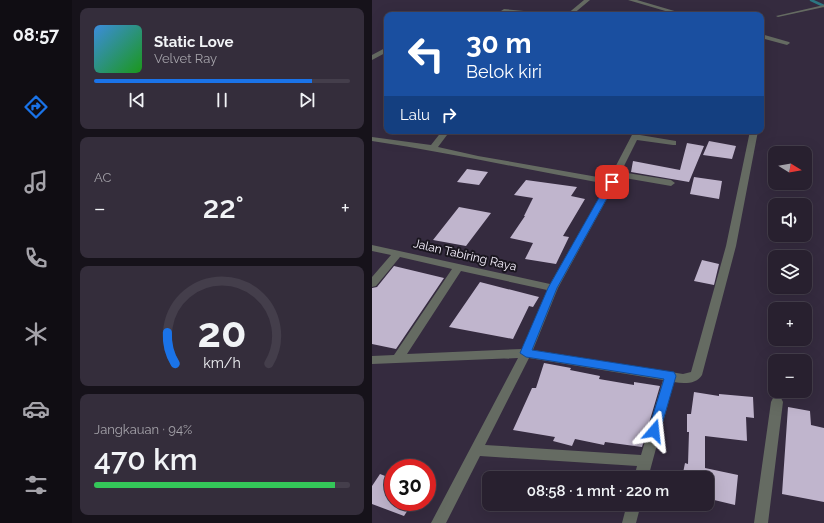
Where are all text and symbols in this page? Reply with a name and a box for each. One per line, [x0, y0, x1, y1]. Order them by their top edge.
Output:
text: 08:57 [13, 24, 59, 45]
text: 30 m [466, 27, 532, 60]
icon: left [400, 28, 452, 80]
text: Static Love [154, 33, 233, 51]
text: Velvet Ray [154, 51, 217, 66]
text: Belok kiri [466, 61, 542, 82]
icon: previous [126, 89, 148, 111]
icon: pause [211, 89, 233, 111]
icon: next [296, 89, 318, 111]
icon: directions [22, 93, 50, 121]
icon: right [438, 104, 460, 126]
text: Lalu [400, 106, 430, 124]
north arrow [768, 146, 812, 190]
map controls [768, 146, 812, 398]
pin [595, 165, 629, 199]
icon: music [22, 168, 50, 196]
text: AC [94, 170, 111, 185]
icon: arrive [601, 171, 623, 193]
text: 22° [203, 190, 244, 225]
text: − [94, 195, 106, 221]
text: + [341, 195, 350, 221]
button: sound [768, 198, 812, 242]
street label: Jalan Tabiring Raya [412, 236, 518, 274]
icon: phone [22, 244, 50, 272]
button: layers [768, 250, 812, 294]
button: + [768, 302, 812, 346]
text: 20 [198, 308, 246, 357]
icon: climate [22, 320, 50, 348]
text: km/h [203, 354, 241, 370]
button: − [768, 354, 812, 398]
icon: car [22, 395, 50, 423]
position arrow [633, 410, 675, 452]
text: Jangkauan · 94% [94, 422, 192, 437]
text: 470 km [94, 442, 197, 477]
speed limit sign: 30 [384, 459, 436, 511]
icon: filters [22, 471, 50, 499]
text: 08:58 · 1 mnt · 220 m [527, 482, 669, 500]

